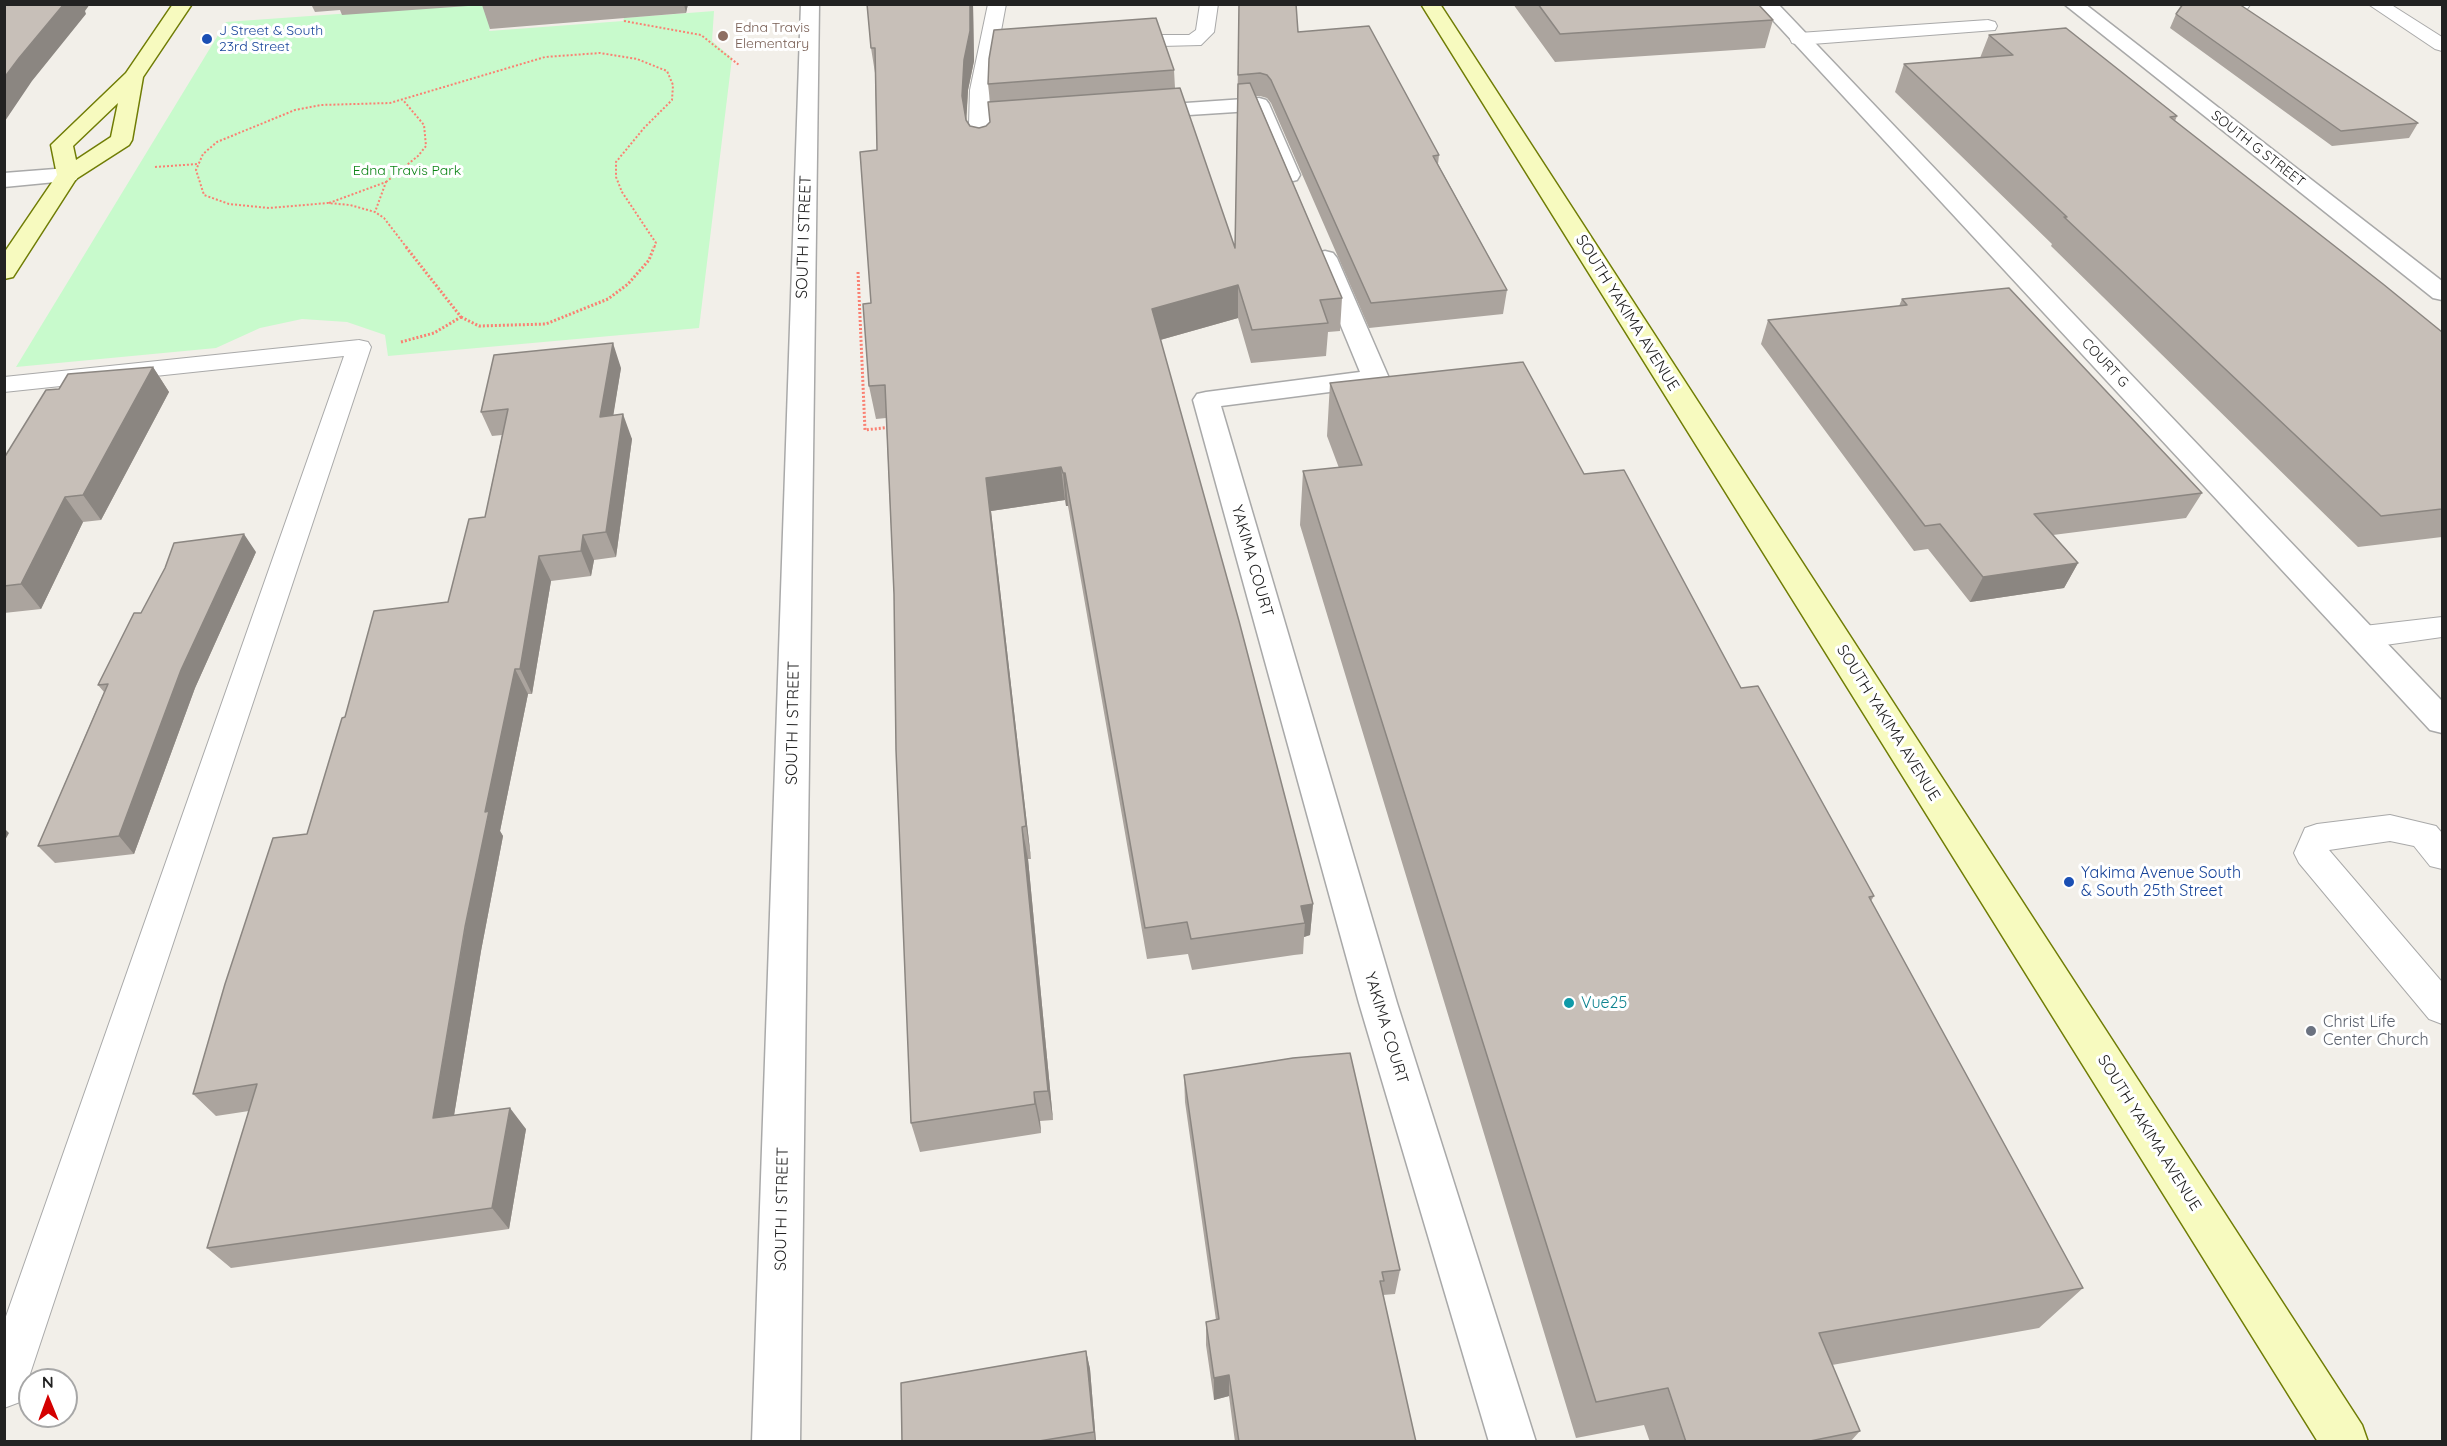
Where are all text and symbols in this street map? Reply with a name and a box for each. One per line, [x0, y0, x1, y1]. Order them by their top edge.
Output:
place label: Edna Travis Elementary [735, 20, 810, 52]
place label: J Street & South 23rd Street [219, 23, 323, 56]
marker: Edna Travis Elementary [716, 29, 730, 43]
marker: J Street & South 23rd Street [200, 32, 214, 46]
street label: SOUTH G STREET [2208, 107, 2308, 191]
park label: Edna Travis Park [353, 163, 461, 179]
street label: SOUTH I STREET [792, 175, 816, 299]
street label: SOUTH YAKIMA AVENUE [1571, 231, 1683, 395]
street label: COURT G [2078, 335, 2132, 391]
street label: YAKIMA COURT [1227, 503, 1277, 619]
street label: SOUTH YAKIMA AVENUE [1832, 641, 1944, 805]
street label: SOUTH I STREET [782, 661, 804, 785]
place label: Yakima Avenue South & South 25th Street [2081, 863, 2241, 901]
marker: Yakima Avenue South & South 25th Street [2062, 875, 2076, 889]
street label: YAKIMA COURT [1360, 970, 1412, 1086]
place label: Vue25 [1581, 993, 1627, 1013]
marker: Vue25 [1562, 996, 1576, 1010]
place label: Christ Life Center Church [2323, 1012, 2428, 1050]
marker: Christ Life Center Church [2304, 1024, 2318, 1038]
street label: SOUTH YAKIMA AVENUE [2093, 1051, 2205, 1215]
street label: SOUTH I STREET [771, 1147, 793, 1271]
north arrow [18, 1368, 78, 1428]
text: N [42, 1372, 54, 1392]

